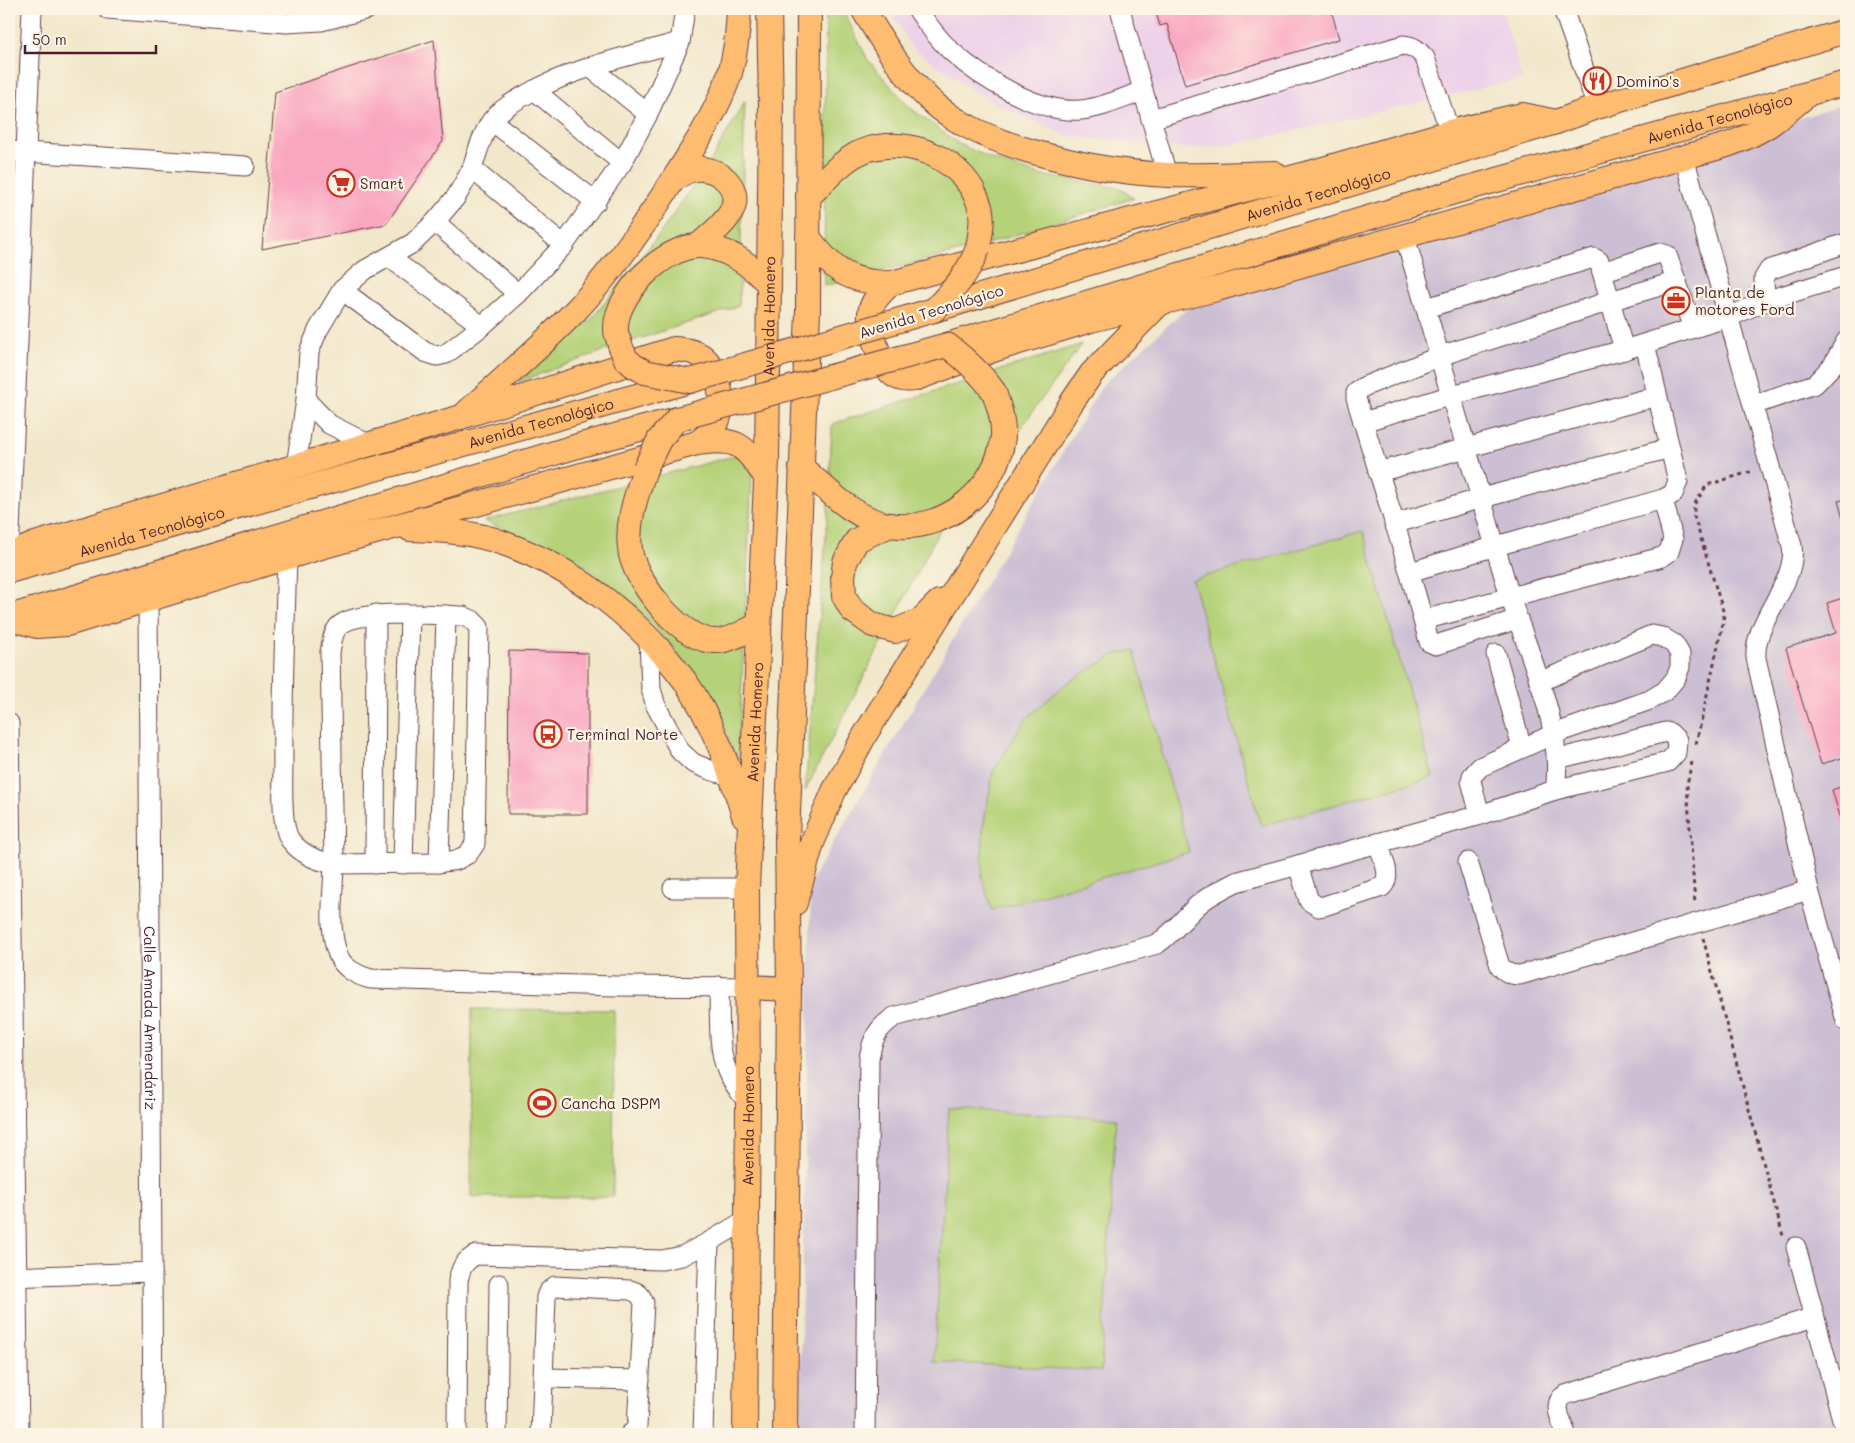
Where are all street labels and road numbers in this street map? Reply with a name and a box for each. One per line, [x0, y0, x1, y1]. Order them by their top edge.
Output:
street label: Avenida Tecnológico [1644, 88, 1794, 148]
street label: Avenida Tecnológico [1243, 163, 1393, 225]
street label: Avenida Homero [758, 256, 779, 377]
street label: Avenida Tecnológico [856, 279, 1006, 342]
street label: Avenida Tecnológico [466, 393, 616, 452]
street label: Avenida Tecnológico [77, 501, 227, 561]
street label: Avenida Homero [742, 662, 768, 783]
street label: Calle Amada Armendáriz [140, 926, 161, 1110]
street label: Avenida Homero [737, 1066, 758, 1186]

